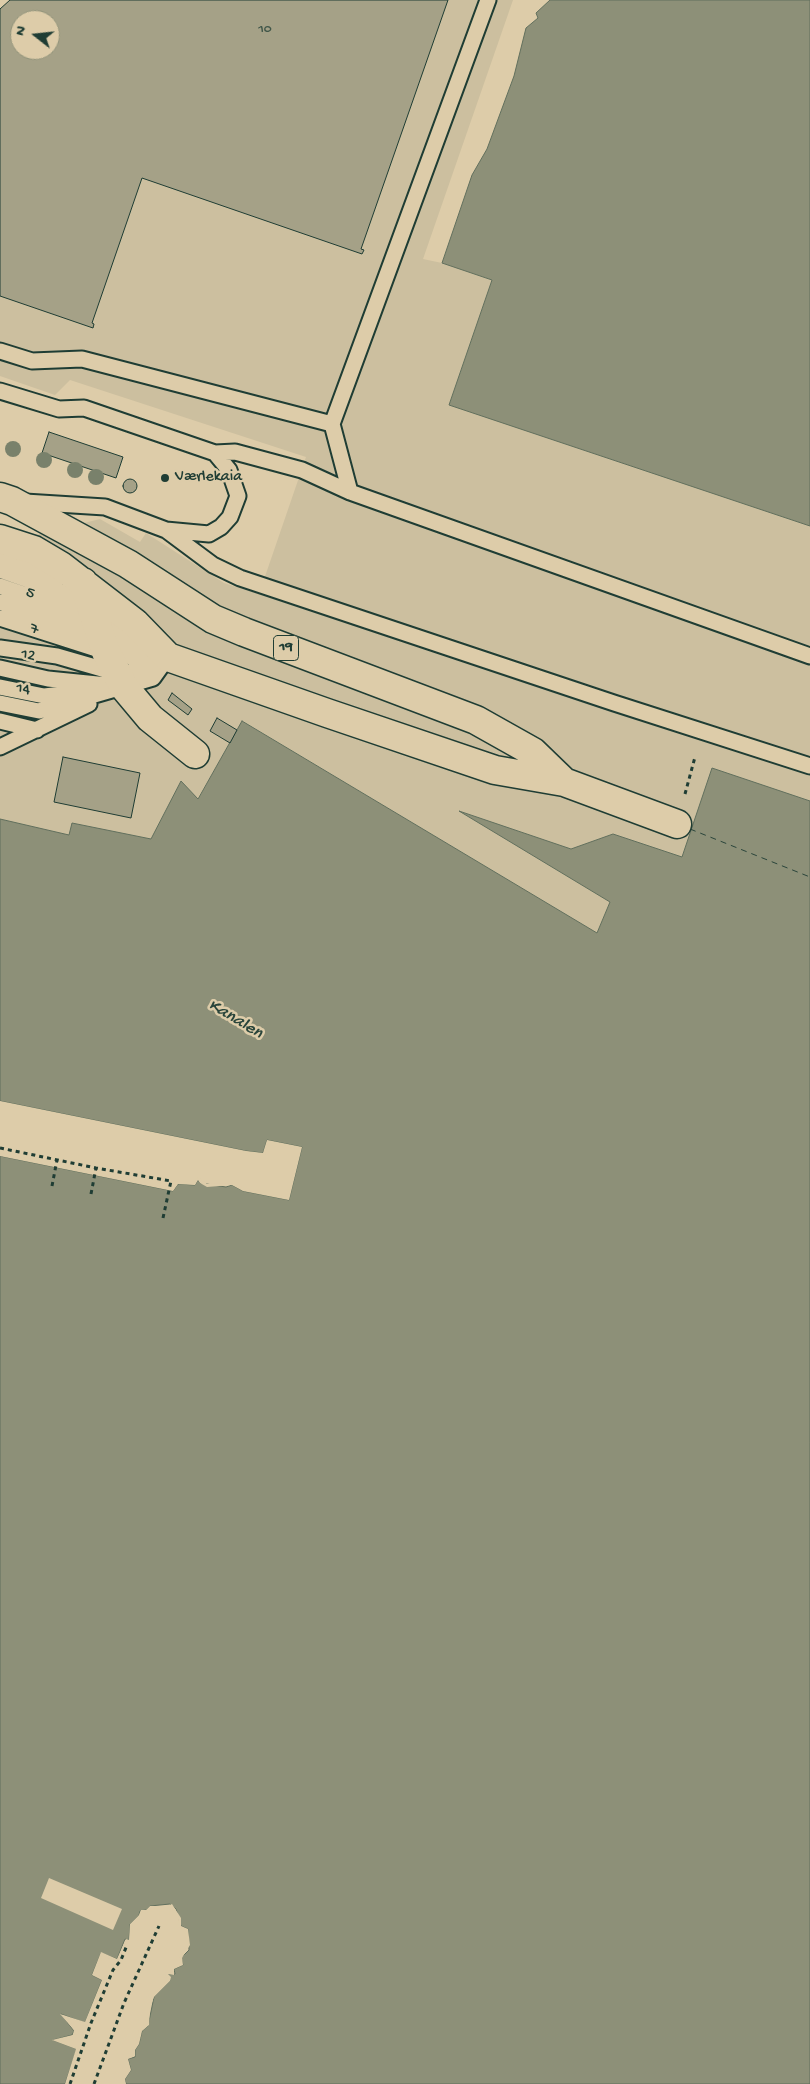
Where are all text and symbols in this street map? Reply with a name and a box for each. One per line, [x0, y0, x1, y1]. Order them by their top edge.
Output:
north arrow [10, 10, 60, 60]
house number: 10 [258, 22, 272, 38]
text: N [12, 24, 30, 38]
place label: Værlekaia [175, 468, 242, 488]
marker: Værlekaia [159, 472, 171, 484]
street label: 5 [23, 584, 37, 604]
street label: 7 [27, 620, 41, 640]
road number: 19 [274, 636, 298, 660]
street label: 12 [19, 645, 37, 667]
street label: 14 [14, 679, 32, 701]
water label: Kanalen [204, 995, 266, 1045]

